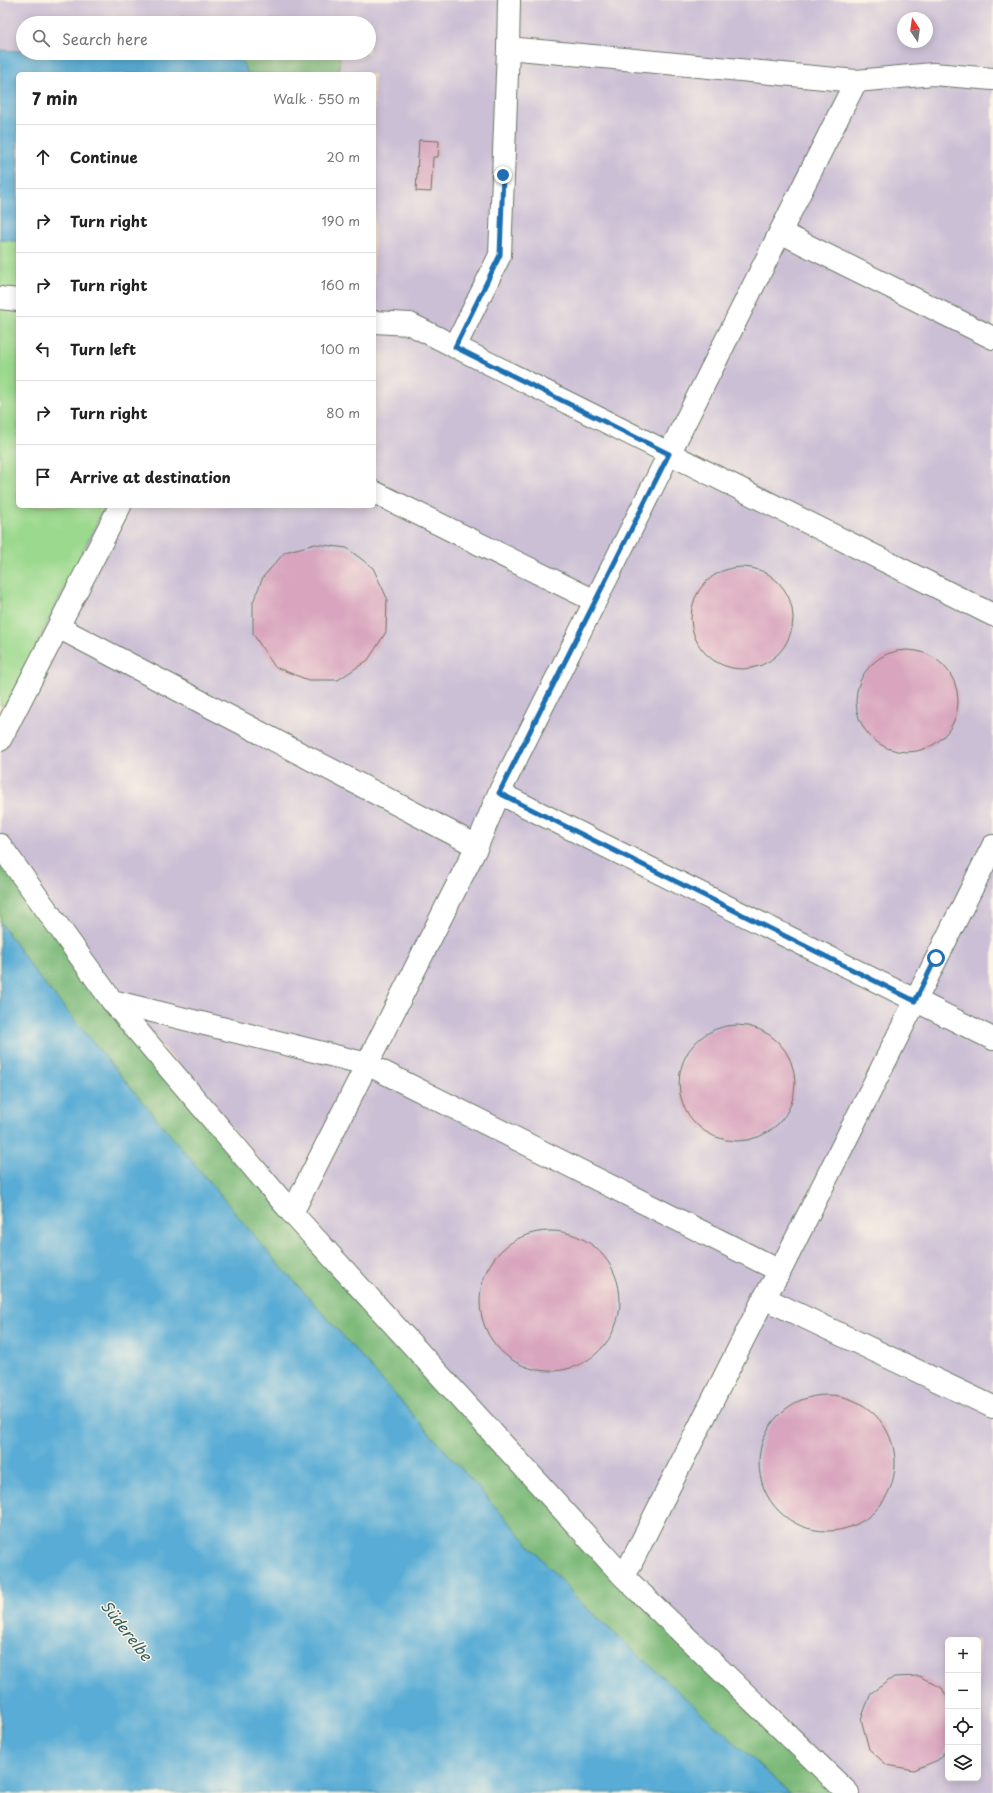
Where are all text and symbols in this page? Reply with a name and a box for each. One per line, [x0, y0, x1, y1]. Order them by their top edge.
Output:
north arrow [897, 12, 933, 48]
search box [16, 16, 376, 60]
icon: search [30, 27, 52, 49]
text: Search here [62, 27, 148, 50]
text: 7 min [32, 85, 78, 111]
text: Walk · 550 m [273, 89, 360, 108]
text: Continue [70, 145, 138, 168]
icon: ahead [32, 146, 54, 168]
text: 20 m [326, 147, 360, 166]
route end [494, 166, 512, 184]
text: Turn right [70, 209, 147, 232]
icon: right [32, 210, 54, 232]
text: 190 m [321, 211, 360, 230]
text: Turn right [70, 273, 147, 296]
icon: right [32, 274, 54, 296]
text: 160 m [321, 275, 360, 294]
text: Turn left [70, 337, 136, 360]
icon: left [32, 338, 54, 360]
text: 100 m [320, 339, 360, 358]
text: Turn right [70, 401, 147, 424]
icon: right [32, 402, 54, 424]
text: 80 m [326, 403, 360, 422]
text: Arrive at destination [70, 465, 231, 488]
icon: arrive [32, 466, 54, 488]
route start [927, 949, 945, 967]
water label: Süderelbe [96, 1595, 159, 1666]
map controls [945, 1637, 981, 1781]
button: + [945, 1637, 981, 1673]
button: − [945, 1673, 981, 1709]
button: locate [945, 1709, 981, 1745]
button: layers [945, 1745, 981, 1781]

